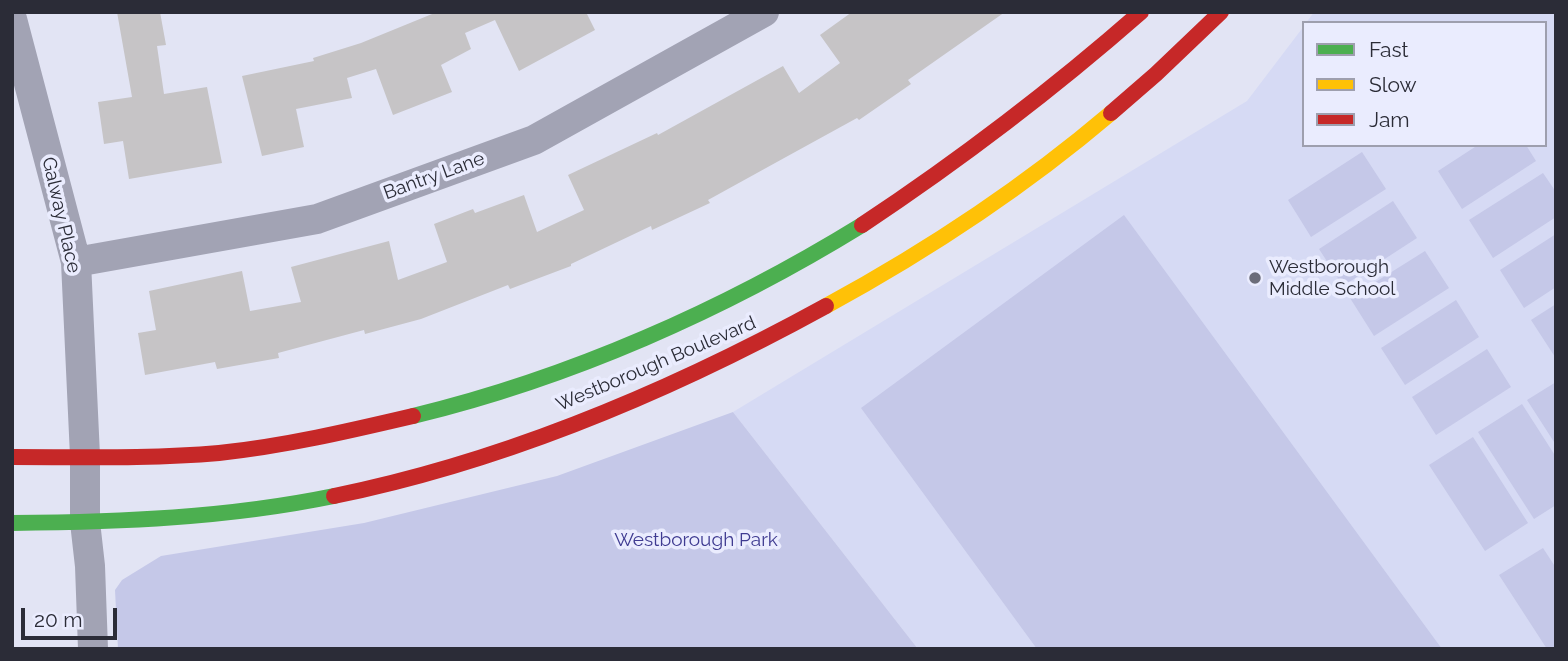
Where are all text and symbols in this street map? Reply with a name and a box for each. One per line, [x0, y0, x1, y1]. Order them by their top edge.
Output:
legend [1302, 21, 1547, 147]
text: Fast [1369, 37, 1409, 62]
text: Slow [1369, 72, 1417, 97]
text: Jam [1369, 107, 1410, 132]
street label: Bantry Lane [380, 147, 488, 205]
street label: Galway Place [37, 155, 85, 275]
place label: Westborough Middle School [1269, 256, 1395, 300]
marker: Westborough Middle School [1247, 270, 1263, 286]
street label: Westborough Boulevard [553, 312, 759, 416]
park label: Westborough Park [614, 529, 778, 551]
scale bar [24, 594, 121, 638]
text: 20 m [34, 607, 82, 632]

